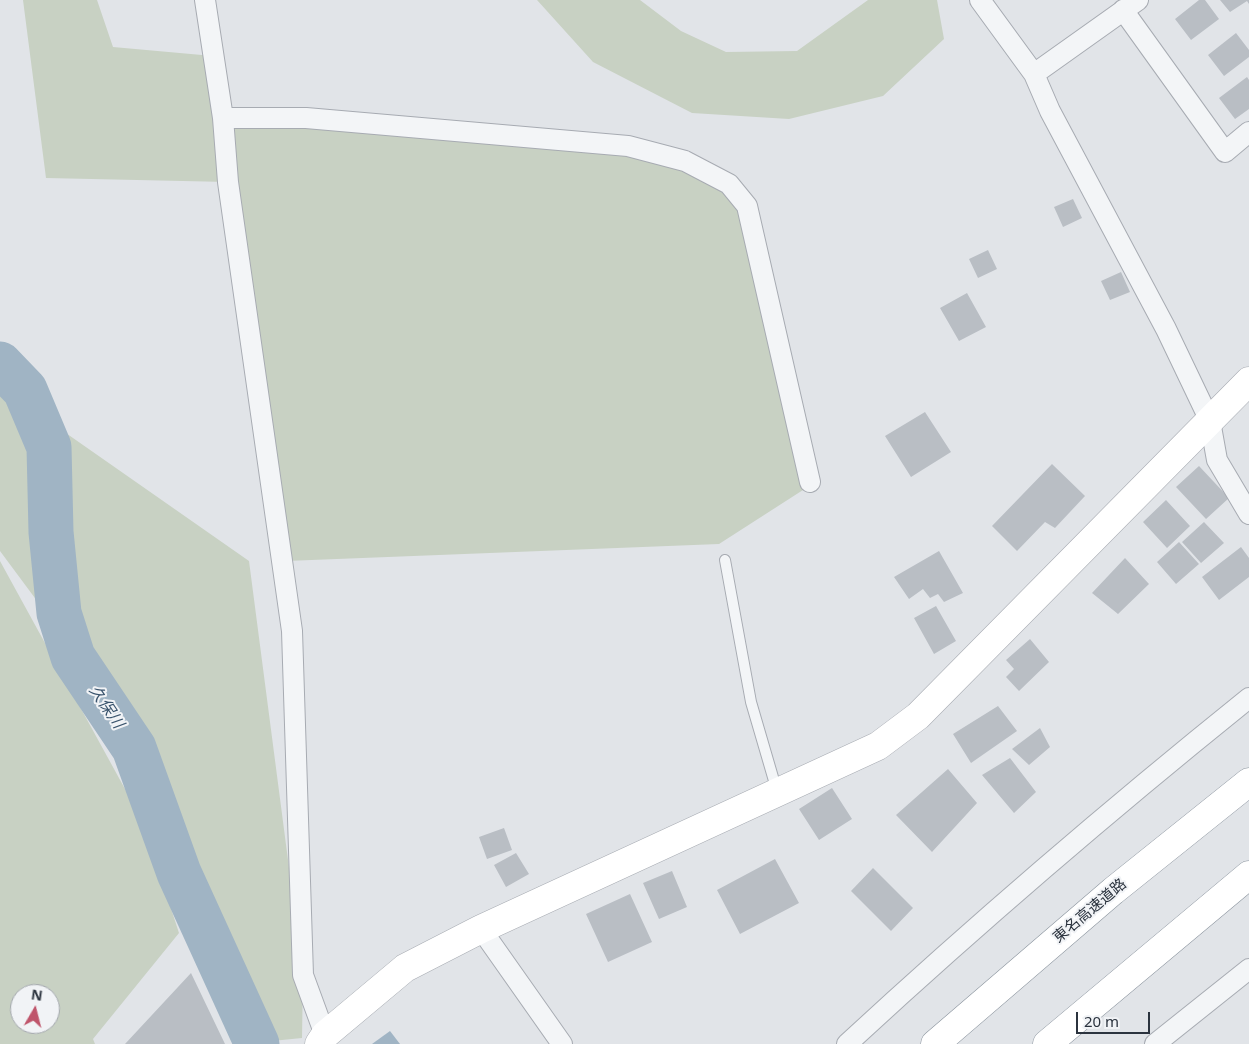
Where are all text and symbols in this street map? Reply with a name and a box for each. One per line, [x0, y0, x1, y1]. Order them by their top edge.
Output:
water label: 久保川 [85, 682, 127, 732]
street label: 東名高速道路 [1050, 875, 1130, 947]
north arrow [10, 984, 60, 1034]
text: N [30, 984, 44, 1005]
scale bar [1079, 1002, 1153, 1034]
text: 20 m [1084, 1011, 1119, 1031]

